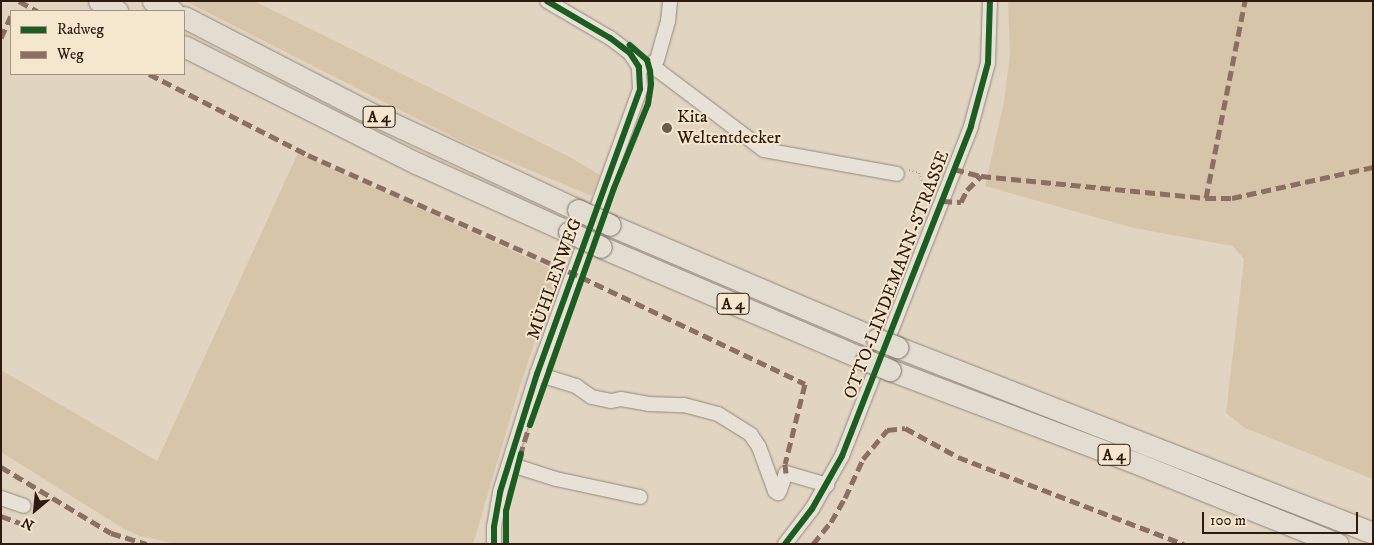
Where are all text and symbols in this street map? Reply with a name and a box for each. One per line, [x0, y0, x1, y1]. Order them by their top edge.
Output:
legend [10, 10, 185, 75]
text: Radweg [57, 20, 104, 39]
text: Weg [57, 45, 84, 64]
road number: A 4 [362, 104, 396, 130]
place label: Kita Weltentdecker [677, 107, 781, 150]
marker: Kita Weltentdecker [661, 122, 673, 134]
street label: OTTO-LINDEMANN-STRASSE [840, 148, 954, 402]
street label: MÜHLENWEG [523, 215, 587, 343]
road number: A 4 [716, 290, 750, 318]
road number: A 4 [1096, 442, 1132, 468]
north arrow [10, 485, 60, 535]
scale bar [1204, 502, 1360, 534]
text: 100 m [1210, 511, 1246, 530]
text: N [19, 513, 37, 534]

